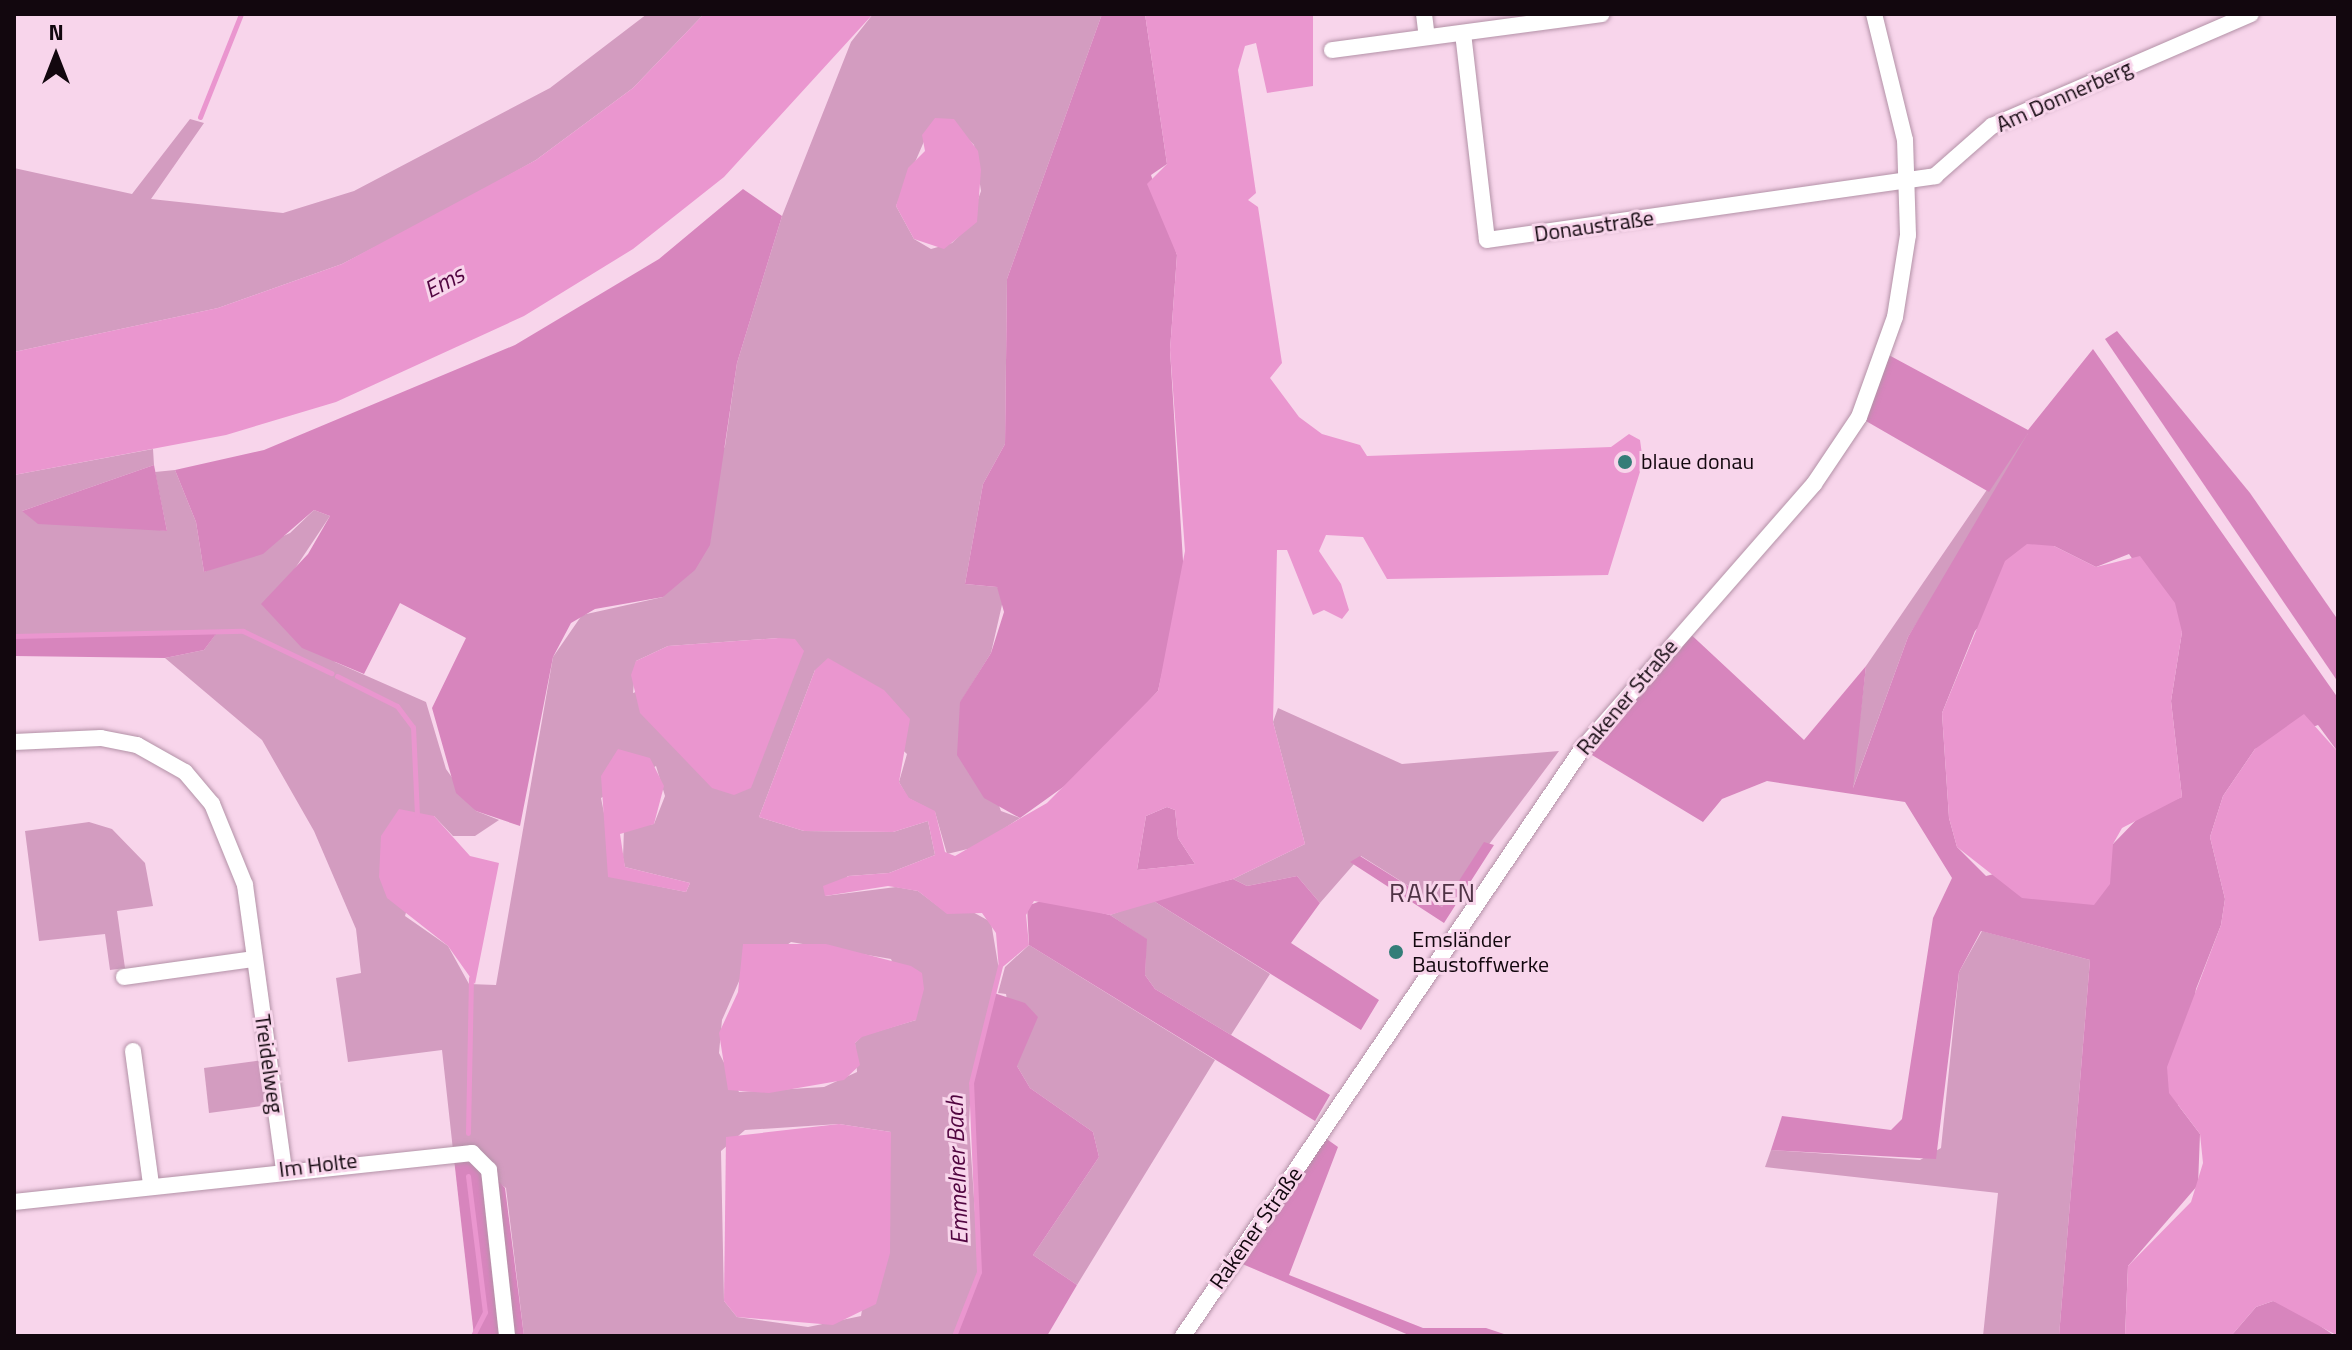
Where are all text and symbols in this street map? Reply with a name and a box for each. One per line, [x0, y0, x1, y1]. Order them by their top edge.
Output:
text: N [48, 15, 64, 49]
north arrow [16, 16, 96, 96]
street label: Am Donnerberg [1992, 54, 2136, 138]
street label: Donaustraße [1532, 205, 1656, 247]
water label: Ems [419, 260, 469, 304]
place label: blaue donau [1641, 449, 1754, 475]
marker: blaue donau [1616, 453, 1634, 471]
street label: Rakener Straße [1571, 634, 1683, 760]
district label: RAKEN [1389, 877, 1477, 909]
place label: Emsländer Baustoffwerke [1412, 926, 1549, 978]
marker: Emsländer Baustoffwerke [1387, 943, 1405, 961]
street label: Treidelweg [249, 1013, 289, 1115]
water label: Emmelner Bach [940, 1095, 974, 1245]
street label: Im Holte [277, 1147, 359, 1183]
street label: Rakener Straße [1204, 1162, 1308, 1294]

